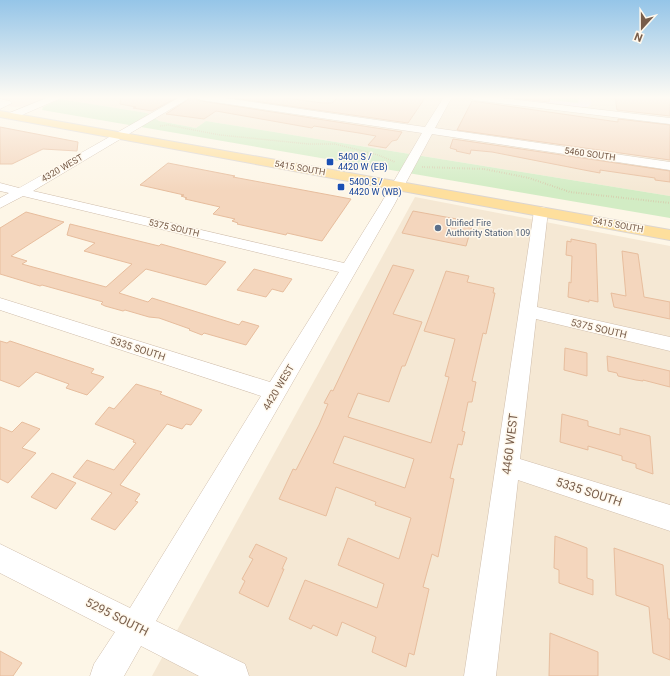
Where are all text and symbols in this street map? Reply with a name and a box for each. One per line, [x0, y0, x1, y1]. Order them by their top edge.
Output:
north arrow [622, 8, 662, 48]
text: N [632, 29, 645, 44]
street label: 5460 SOUTH [564, 145, 616, 163]
street label: 4320 WEST [39, 152, 85, 184]
place label: 5400 S / 4420 W (EB) [338, 152, 388, 173]
marker: 5400 S / 4420 W (EB) [325, 157, 335, 167]
street label: 5415 SOUTH [274, 159, 326, 177]
place label: 5400 S / 4420 W (WB) [349, 177, 402, 198]
marker: 5400 S / 4420 W (WB) [336, 182, 346, 192]
street label: 5415 SOUTH [592, 216, 644, 234]
street label: 5375 SOUTH [148, 217, 200, 239]
place label: Unified Fire Authority Station 109 [446, 218, 530, 238]
marker: Unified Fire Authority Station 109 [433, 223, 443, 233]
street label: 5375 SOUTH [570, 317, 628, 340]
street label: 5335 SOUTH [109, 334, 167, 363]
street label: 4420 WEST [260, 362, 296, 412]
street label: 4460 WEST [499, 413, 521, 475]
street label: 5335 SOUTH [554, 475, 624, 509]
street label: 5295 SOUTH [83, 595, 151, 639]

